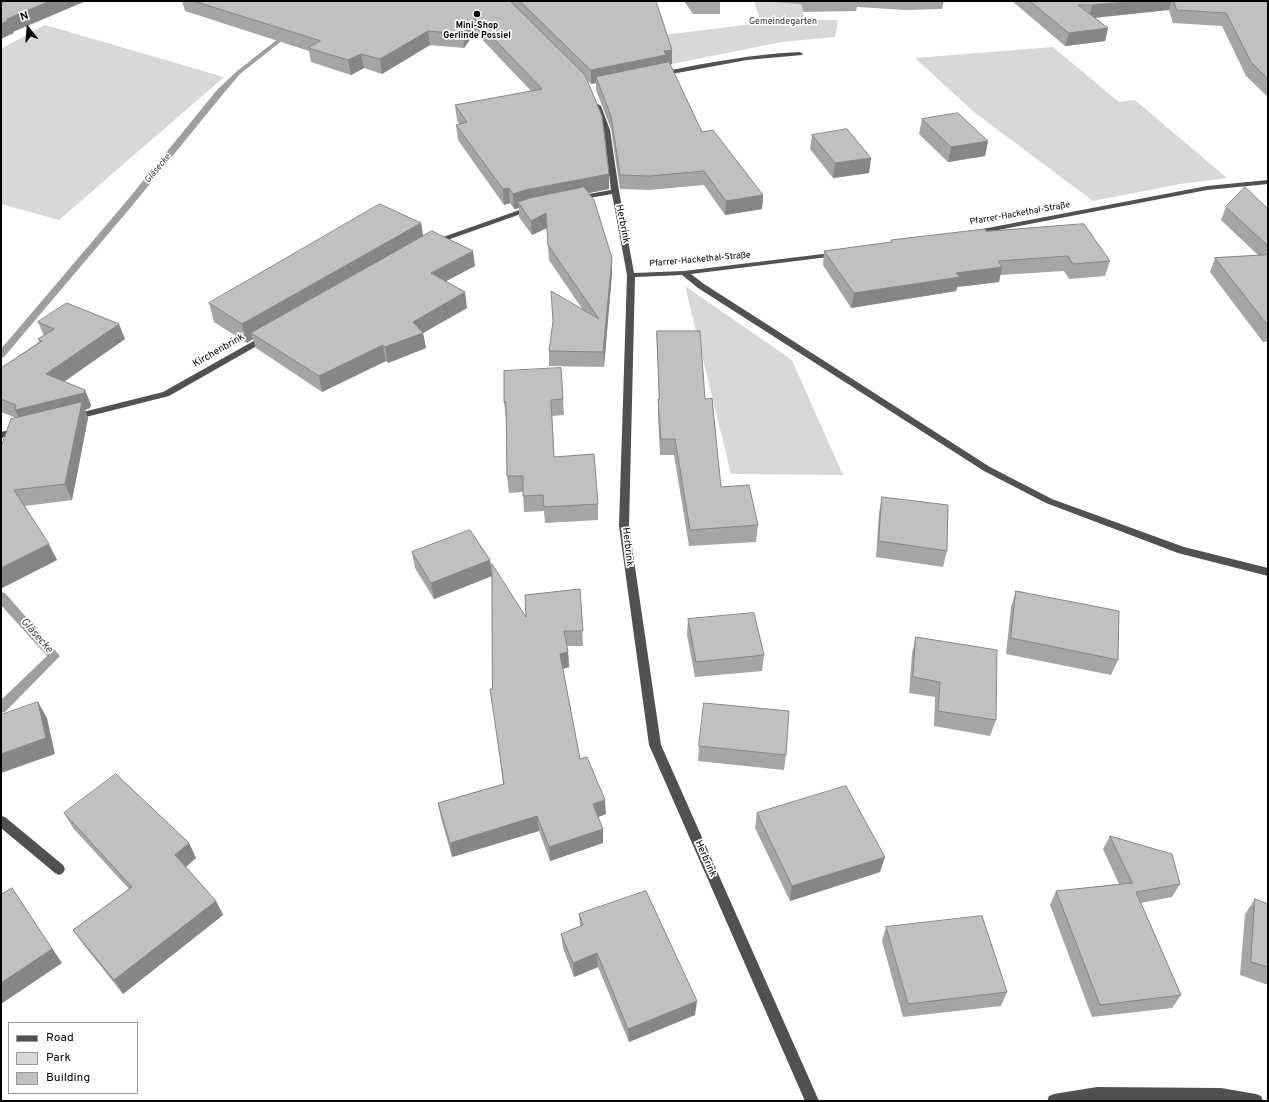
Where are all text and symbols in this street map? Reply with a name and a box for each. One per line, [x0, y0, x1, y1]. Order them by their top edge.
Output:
north arrow [8, 8, 48, 48]
text: N [19, 9, 30, 24]
marker: Mini-Shop Gerlinde Possiel [472, 9, 482, 19]
park label: Gemeindegarten [749, 17, 817, 27]
place label: Mini-Shop Gerlinde Possiel [443, 21, 511, 42]
water label: Gläsecke [143, 152, 173, 186]
street label: Pfarrer-Hackethal-Straße [969, 200, 1071, 228]
street label: Herbrink [612, 204, 632, 244]
street label: Pfarrer-Hackethal-Straße [649, 250, 751, 270]
street label: Kirchenbrink [191, 331, 247, 371]
street label: Herbrink [619, 527, 635, 567]
water label: Gläsecke [17, 616, 55, 656]
street label: Herbrink [692, 839, 718, 879]
legend [8, 1022, 138, 1094]
text: Road [46, 1030, 74, 1046]
text: Park [46, 1050, 71, 1066]
text: Building [46, 1070, 90, 1086]

